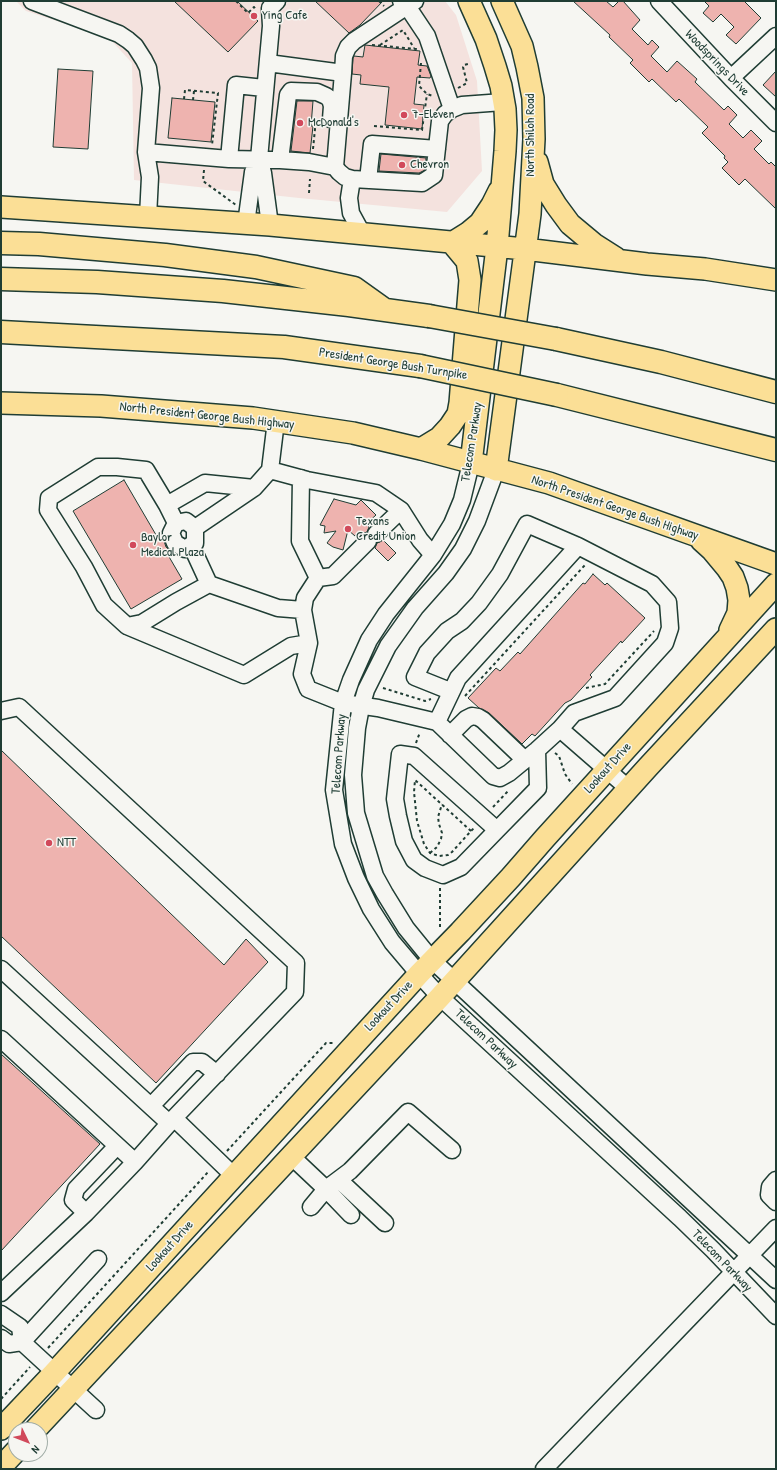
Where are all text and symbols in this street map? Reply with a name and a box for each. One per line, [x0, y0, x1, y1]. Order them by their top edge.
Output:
place label: Ying Cafe [262, 8, 307, 24]
marker: Ying Cafe [249, 11, 259, 21]
street label: Woodsprings Drive [681, 27, 753, 99]
street label: North Shiloh Road [523, 94, 539, 176]
place label: 7-Eleven [412, 107, 454, 123]
marker: 7-Eleven [399, 110, 409, 120]
place label: McDonald's [308, 115, 359, 131]
marker: McDonald's [295, 118, 305, 128]
place label: Chevron [410, 157, 449, 173]
marker: Chevron [397, 160, 407, 170]
street label: President George Bush Turnpike [318, 345, 468, 383]
street label: North President George Bush Highway [119, 399, 295, 433]
street label: Telecom Parkway [458, 401, 486, 483]
street label: North President George Bush Highway [529, 472, 701, 544]
place label: Texans Credit Union [356, 514, 416, 545]
marker: Texans Credit Union [343, 524, 353, 534]
place label: Baylor Medical Plaza [141, 530, 204, 561]
marker: Baylor Medical Plaza [128, 540, 138, 550]
street label: Telecom Parkway [328, 713, 350, 795]
street label: Lookout Drive [581, 739, 635, 797]
place label: NTT [57, 835, 76, 851]
marker: NTT [44, 838, 54, 848]
street label: Lookout Drive [362, 978, 416, 1034]
street label: Telecom Parkway [451, 1006, 521, 1072]
street label: Lookout Drive [143, 1217, 197, 1275]
street label: Telecom Parkway [688, 1227, 756, 1295]
north arrow [8, 1422, 48, 1462]
text: N [29, 1443, 43, 1456]

